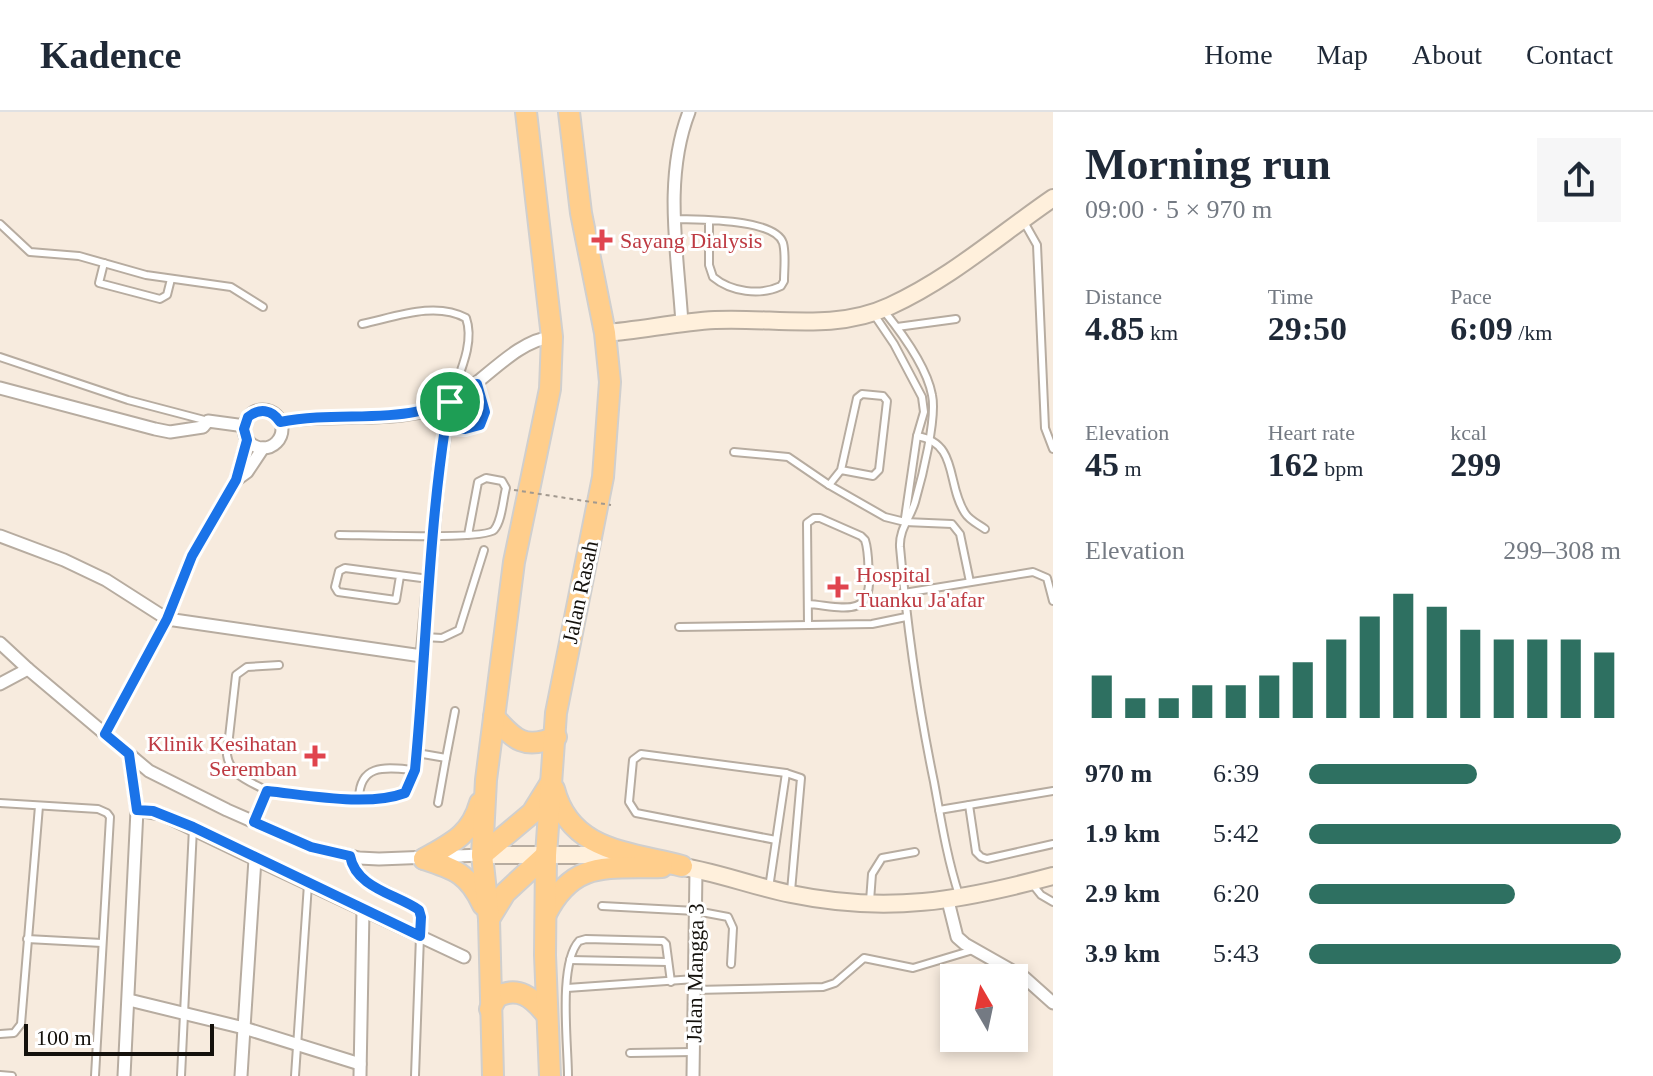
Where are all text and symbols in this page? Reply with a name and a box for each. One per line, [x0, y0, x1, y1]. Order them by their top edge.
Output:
text: Kadence [40, 34, 181, 76]
text: Home [1204, 39, 1273, 70]
text: Map [1317, 39, 1368, 70]
text: About [1412, 39, 1482, 70]
text: Contact [1526, 39, 1613, 70]
button: share [1537, 138, 1621, 222]
text: Morning run [1085, 140, 1331, 189]
text: 09:00 · 5 × 970 m [1085, 195, 1272, 224]
place label: Sayang Dialysis [620, 228, 762, 253]
marker: Sayang Dialysis [591, 229, 613, 251]
text: Distance [1085, 284, 1162, 309]
text: Time [1268, 284, 1313, 309]
text: Pace [1450, 284, 1492, 309]
text: 4.85 [1085, 310, 1145, 347]
text: 29:50 [1268, 310, 1347, 347]
text: 6:09 [1450, 310, 1513, 347]
text: km [1145, 320, 1178, 345]
text: /km [1513, 320, 1552, 345]
pin [416, 368, 484, 436]
icon: arrive [428, 380, 472, 424]
text: Elevation [1085, 420, 1169, 445]
text: Heart rate [1268, 420, 1355, 445]
text: kcal [1450, 420, 1487, 445]
text: 45 [1085, 446, 1119, 483]
text: 162 [1268, 446, 1319, 483]
text: 299 [1450, 446, 1501, 483]
text: m [1119, 456, 1142, 481]
text: bpm [1319, 456, 1363, 481]
text: Elevation [1085, 536, 1185, 565]
text: 299–308 m [1503, 536, 1621, 565]
street label: Jalan Rasah [557, 538, 603, 646]
place label: Hospital Tuanku Ja'afar [856, 562, 985, 612]
marker: Hospital Tuanku Ja'afar [827, 576, 849, 598]
place label: Klinik Kesihatan Seremban [147, 731, 297, 781]
marker: Klinik Kesihatan Seremban [304, 745, 326, 767]
text: 970 m [1085, 759, 1152, 788]
text: 6:39 [1213, 759, 1259, 788]
text: 1.9 km [1085, 819, 1160, 848]
text: 5:42 [1213, 819, 1259, 848]
text: 2.9 km [1085, 879, 1160, 908]
text: 6:20 [1213, 879, 1259, 908]
street label: Jalan Mangga 3 [681, 903, 709, 1043]
text: 3.9 km [1085, 939, 1160, 968]
text: 5:43 [1213, 939, 1259, 968]
north arrow [940, 964, 1028, 1052]
map controls [940, 964, 1028, 1052]
scale bar [24, 1020, 214, 1056]
text: 100 m [36, 1025, 92, 1050]

